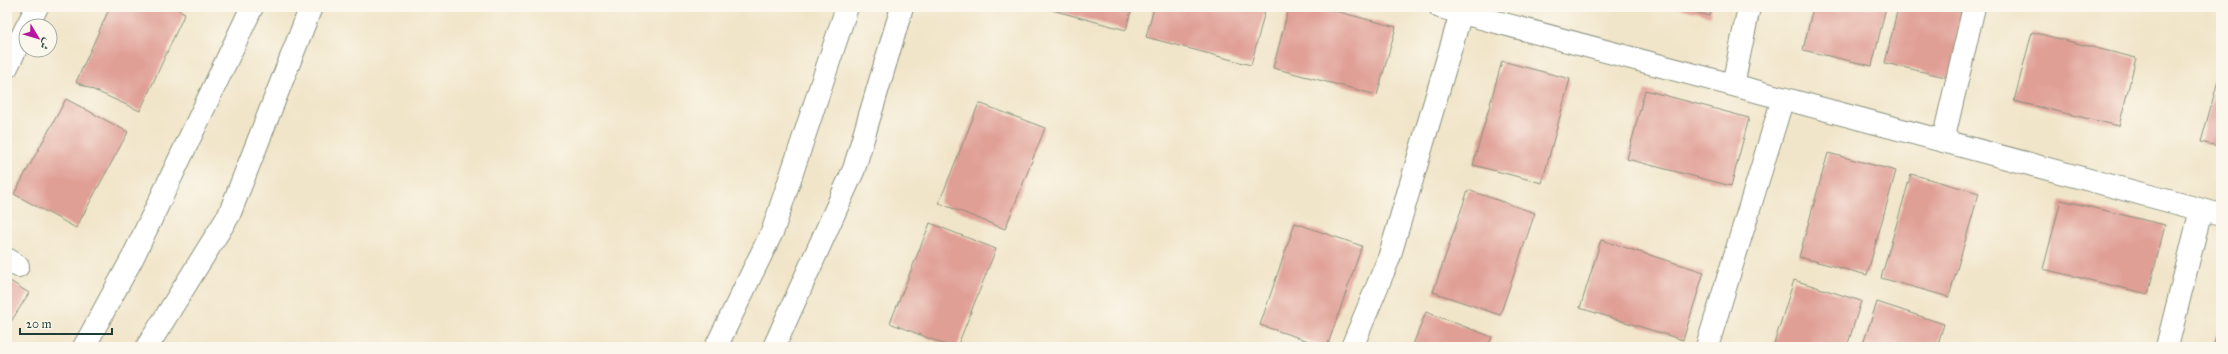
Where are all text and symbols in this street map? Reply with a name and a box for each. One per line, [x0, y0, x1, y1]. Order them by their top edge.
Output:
north arrow [18, 18, 58, 58]
text: ش [37, 36, 54, 52]
scale bar [20, 310, 112, 336]
text: 20 m [26, 317, 52, 331]

